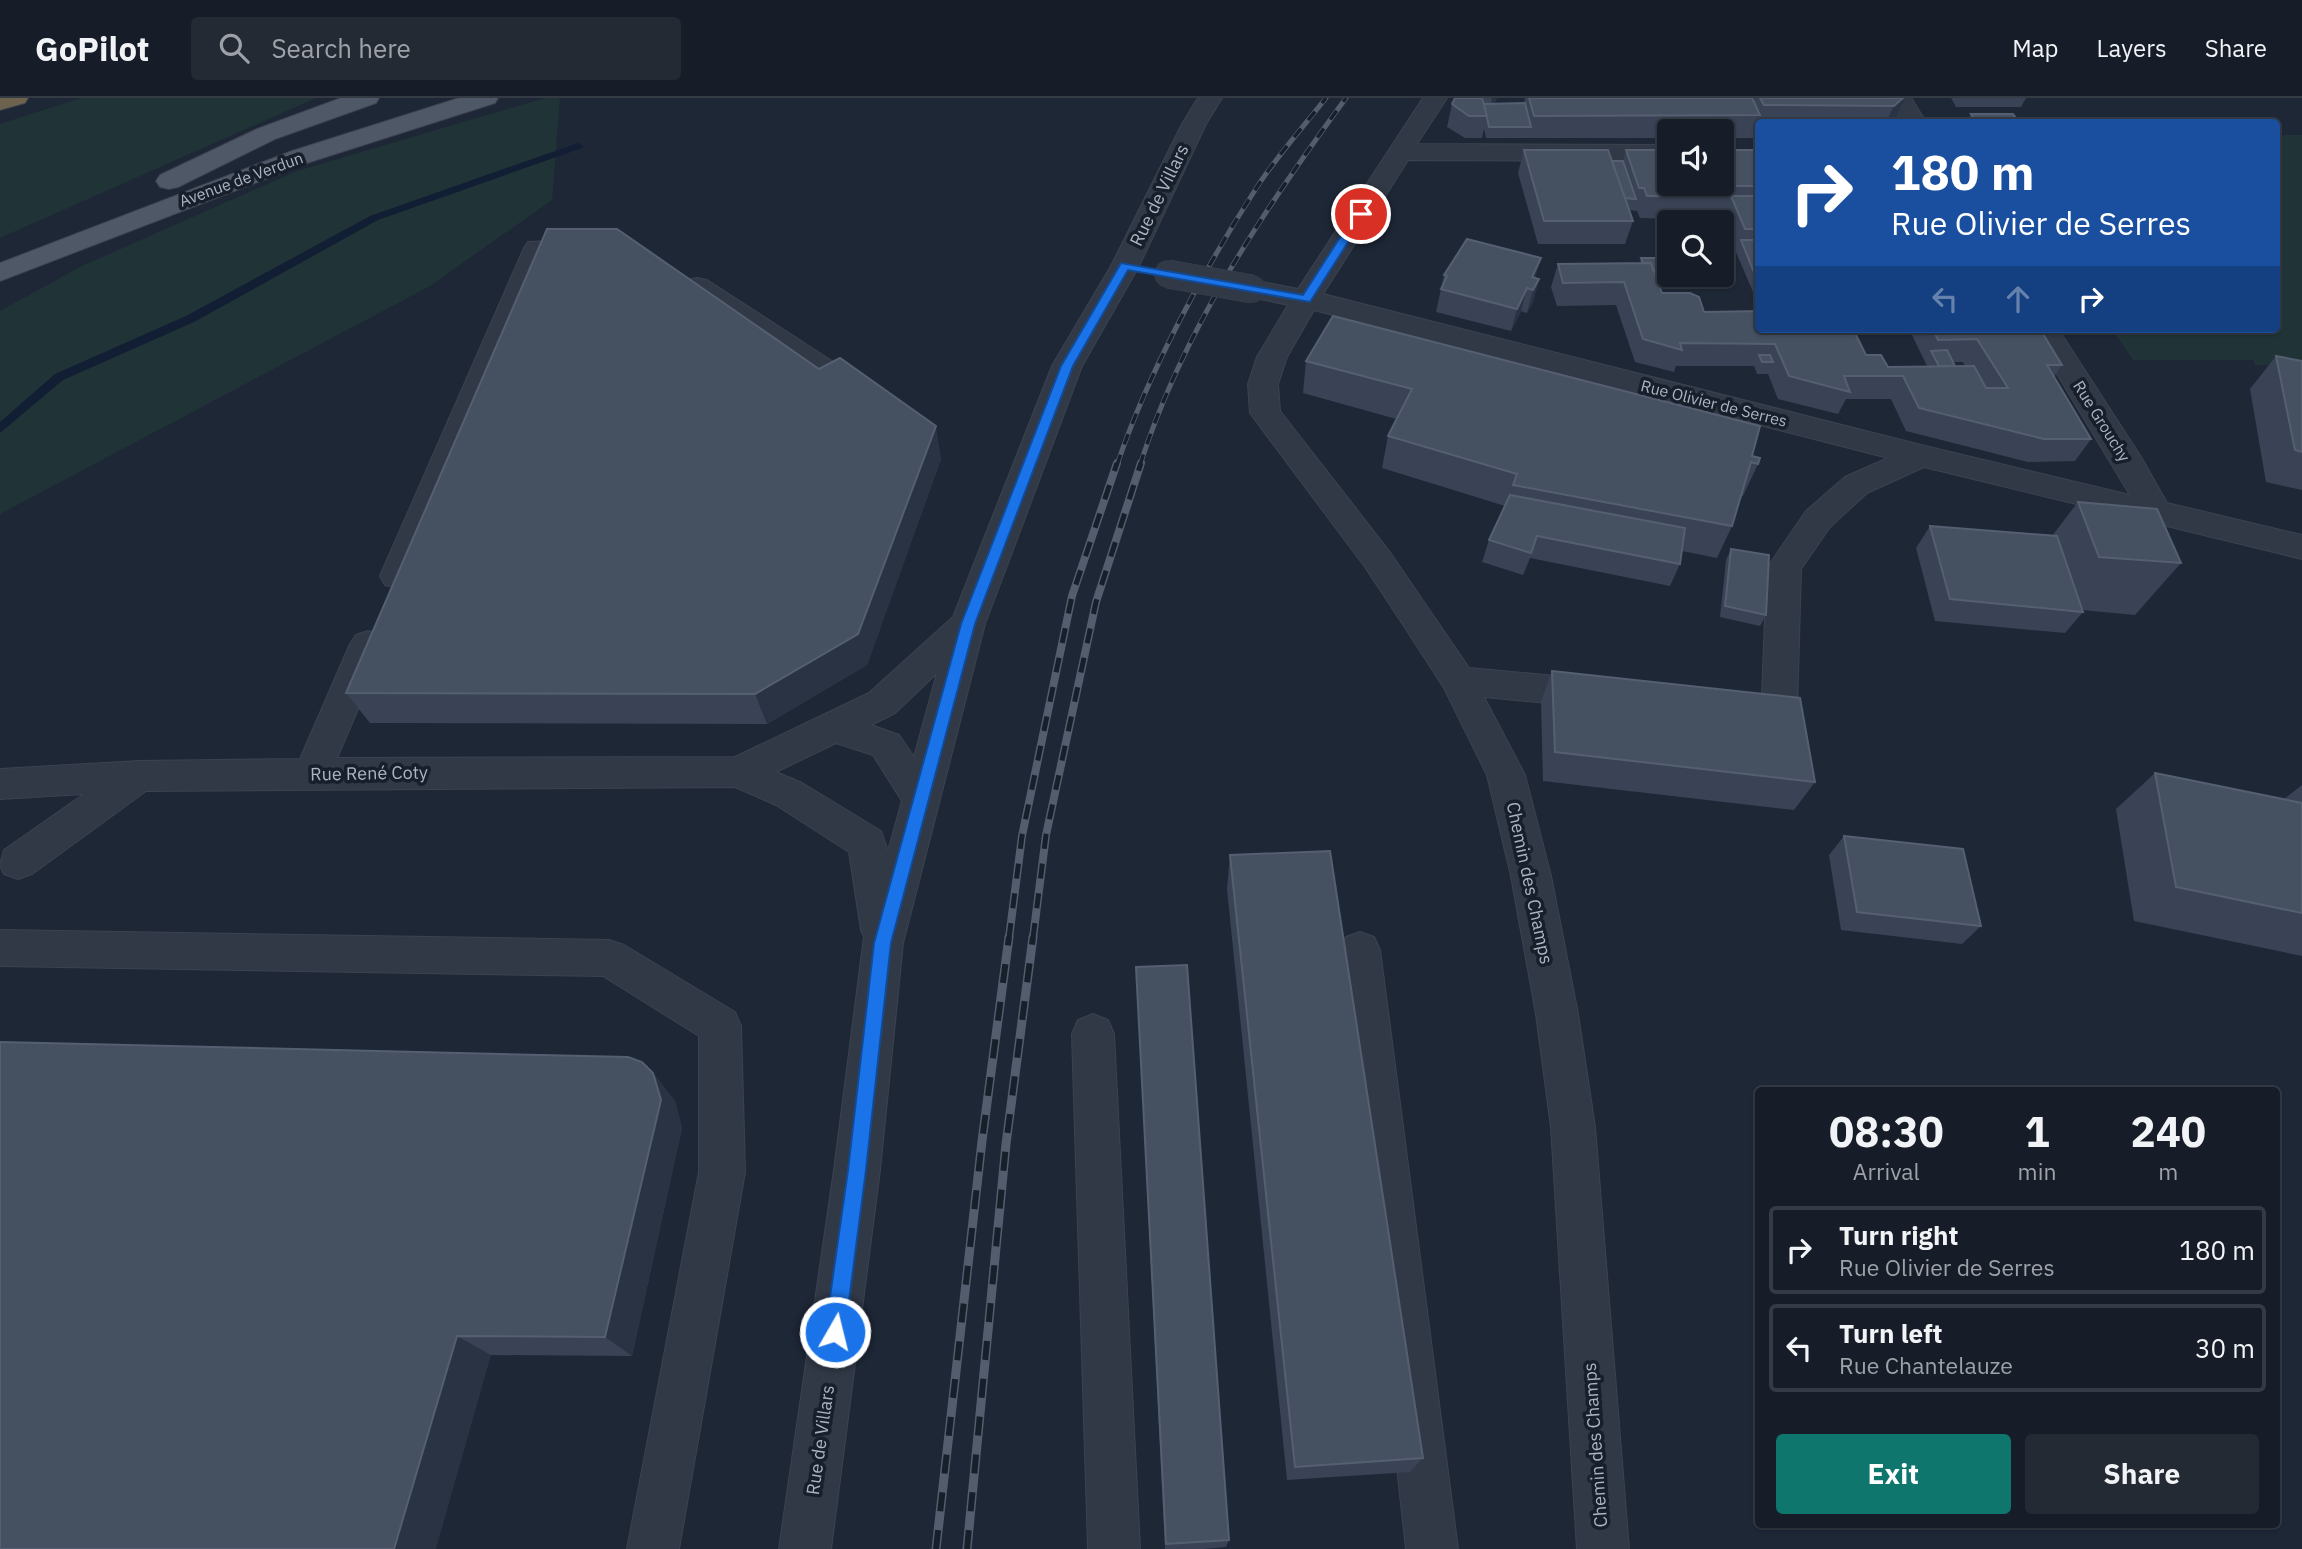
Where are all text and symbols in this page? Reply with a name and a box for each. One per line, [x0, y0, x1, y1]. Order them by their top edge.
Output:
search box [191, 17, 681, 80]
text: GoPilot [35, 27, 149, 70]
icon: search [215, 29, 253, 67]
text: Search here [271, 31, 411, 65]
text: Map [2012, 32, 2059, 64]
text: Layers [2097, 32, 2167, 64]
text: Share [2205, 32, 2267, 64]
map controls [1657, 119, 1734, 287]
button: sound [1657, 119, 1734, 196]
street label: Rue de Villars [1124, 140, 1194, 250]
text: 180 m [1891, 140, 2035, 203]
street label: Avenue de Verdun [176, 147, 306, 211]
icon: right [1776, 147, 1867, 238]
pin [1331, 184, 1391, 244]
icon: arrive [1342, 195, 1380, 233]
text: Rue Olivier de Serres [1891, 202, 2191, 244]
button: search [1657, 210, 1734, 287]
icon: left [1926, 280, 1964, 318]
icon: ahead [1999, 280, 2037, 318]
icon: right [2072, 280, 2110, 318]
street label: Rue Olivier de Serres [1639, 375, 1789, 431]
street label: Rue Grouchy [2069, 377, 2135, 465]
street label: Rue René Coty [310, 760, 428, 786]
street label: Chemin des Champs [1502, 800, 1558, 966]
text: 08:30 [1829, 1104, 1944, 1159]
text: 1 [2024, 1104, 2050, 1159]
text: 240 [2130, 1104, 2206, 1159]
text: Arrival [1853, 1156, 1920, 1186]
text: min [2018, 1156, 2056, 1186]
text: m [2158, 1156, 2178, 1186]
text: Turn right [1839, 1218, 1958, 1252]
icon: right [1780, 1231, 1818, 1269]
text: 180 m [2179, 1233, 2255, 1267]
text: Rue Olivier de Serres [1839, 1252, 2055, 1282]
position arrow [798, 1295, 872, 1369]
text: Turn left [1839, 1316, 1942, 1350]
icon: left [1780, 1329, 1818, 1367]
text: 30 m [2195, 1331, 2255, 1365]
text: Rue Chantelauze [1839, 1350, 2013, 1380]
street label: Chemin des Champs [1578, 1362, 1612, 1528]
street label: Rue de Villars [801, 1384, 839, 1496]
button: Exit [1776, 1434, 2011, 1514]
button: Share [2025, 1434, 2259, 1514]

